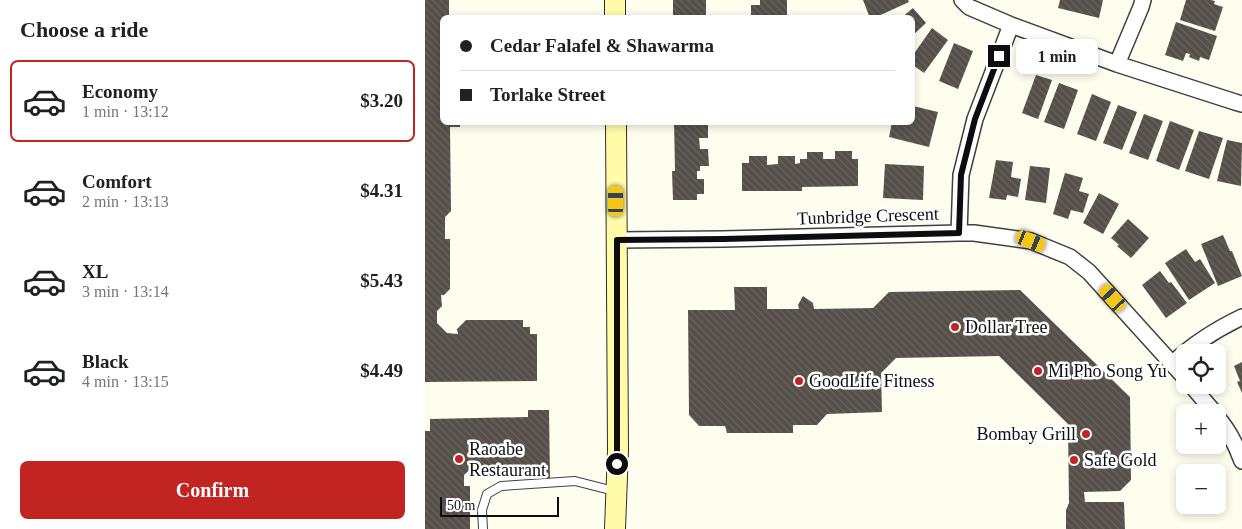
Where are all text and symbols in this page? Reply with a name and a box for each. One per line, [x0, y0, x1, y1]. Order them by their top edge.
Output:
text: Choose a ride [20, 17, 148, 42]
text: Cedar Falafel & Shawarma [490, 35, 714, 56]
callout: 1 min [1017, 38, 1099, 74]
route end [988, 45, 1010, 67]
text: 1 min [1038, 48, 1076, 65]
icon: car [22, 79, 67, 124]
text: Economy [82, 81, 158, 102]
text: Torlake Street [490, 84, 606, 105]
text: $3.20 [360, 90, 403, 111]
text: 1 min · 13:12 [82, 103, 169, 120]
icon: car [22, 169, 67, 214]
text: Comfort [82, 171, 152, 192]
text: $4.31 [360, 180, 403, 201]
car [608, 186, 623, 216]
text: 2 min · 13:13 [82, 193, 169, 210]
street label: Tunbridge Crescent [797, 204, 939, 228]
car [1014, 228, 1047, 254]
icon: car [22, 259, 67, 304]
text: XL [82, 261, 108, 282]
text: $5.43 [360, 270, 403, 291]
car [1097, 282, 1128, 314]
text: 3 min · 13:14 [82, 283, 169, 300]
place label: Dollar Tree [965, 317, 1048, 337]
marker: Dollar Tree [949, 321, 961, 333]
map controls [1176, 344, 1226, 514]
button: locate [1176, 344, 1226, 394]
icon: car [22, 349, 67, 394]
text: Black [82, 351, 128, 372]
text: $4.49 [360, 360, 403, 381]
place label: Mi Pho Song Yu [1048, 361, 1167, 381]
marker: Mi Pho Song Yu [1032, 365, 1044, 377]
place label: GoodLife Fitness [809, 371, 935, 391]
text: 4 min · 13:15 [82, 373, 169, 390]
marker: GoodLife Fitness [793, 375, 805, 387]
button: + [1176, 404, 1226, 454]
place label: Bombay Grill [977, 424, 1076, 444]
marker: Bombay Grill [1080, 428, 1092, 440]
place label: Raoabe Restaurant [469, 439, 546, 480]
place label: Safe Gold [1084, 450, 1156, 470]
marker: Raoabe Restaurant [453, 453, 465, 465]
route start [606, 453, 628, 475]
marker: Safe Gold [1068, 454, 1080, 466]
button: Confirm [20, 461, 405, 519]
button: − [1176, 464, 1226, 514]
scale bar [440, 494, 559, 517]
text: 50 m [447, 498, 475, 513]

